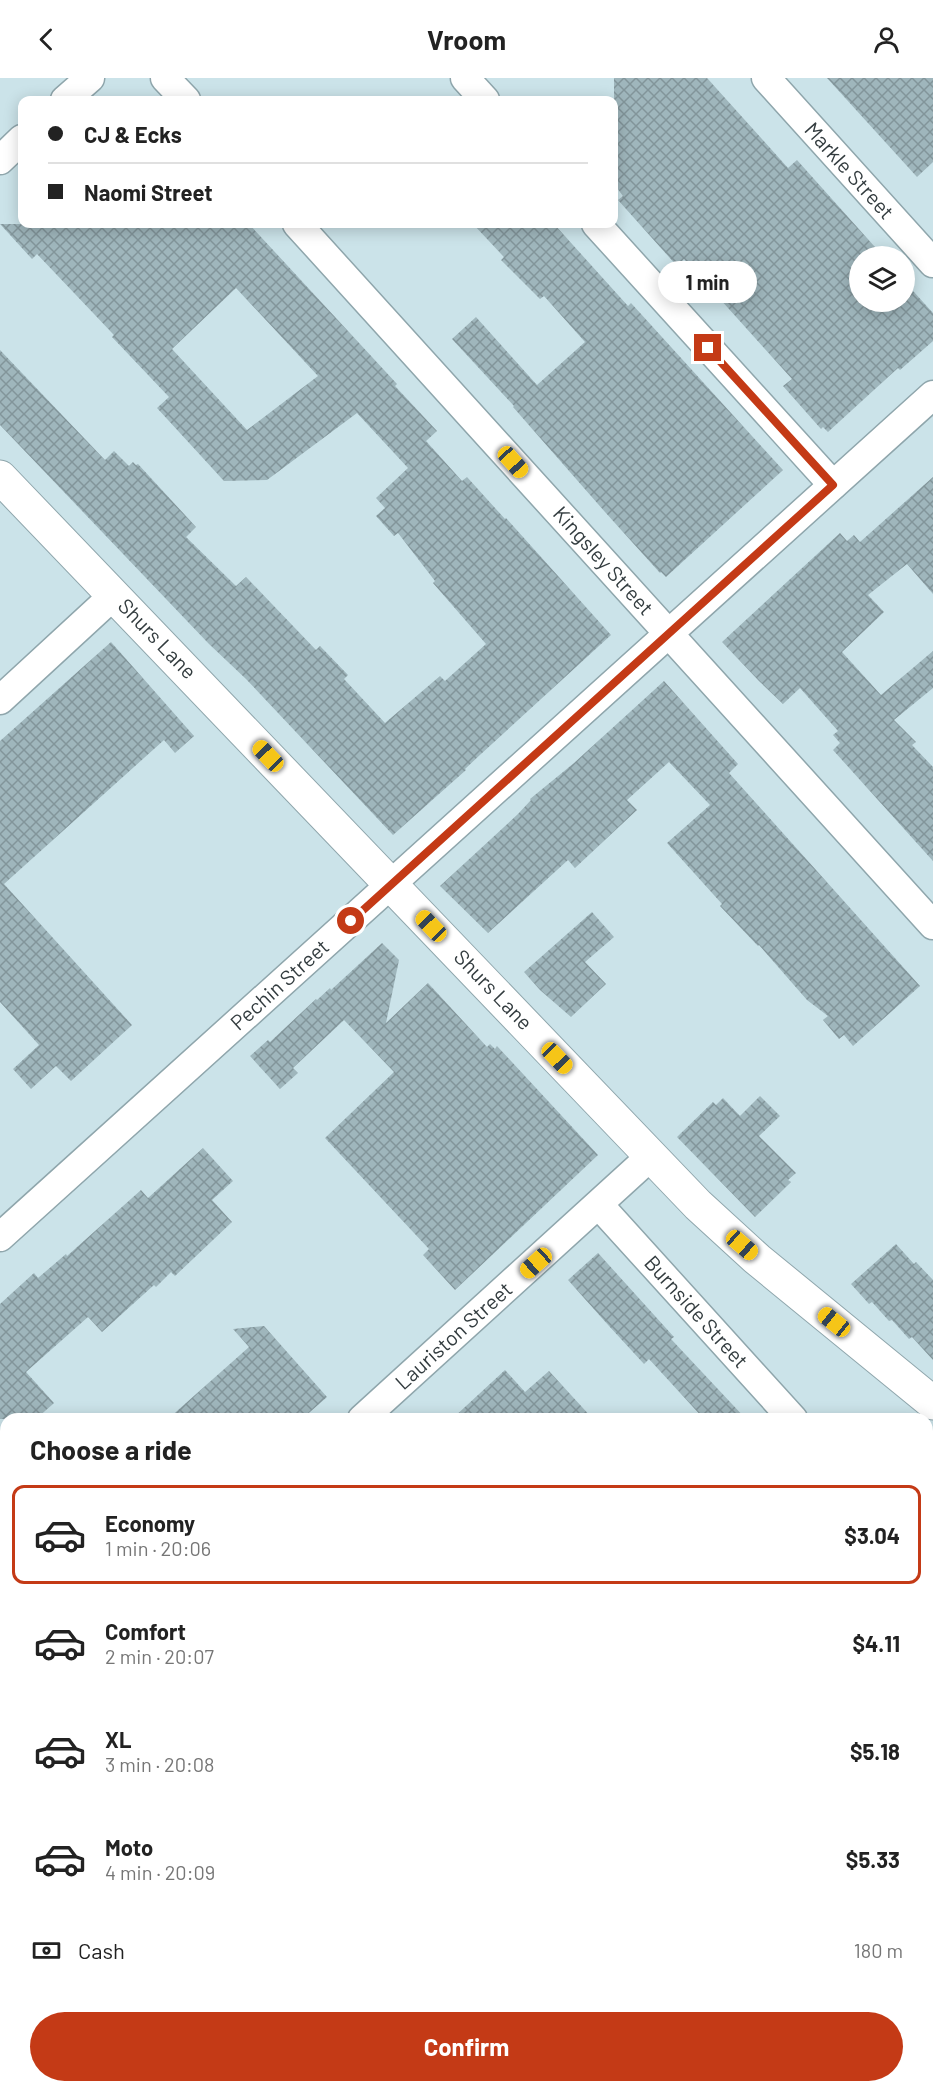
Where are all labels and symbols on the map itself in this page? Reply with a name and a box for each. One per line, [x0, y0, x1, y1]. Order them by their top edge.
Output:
street label: Markle Street [800, 116, 900, 223]
callout: 1 min [658, 261, 758, 303]
route end [694, 334, 721, 361]
car [494, 443, 532, 481]
street label: Kingsley Street [549, 500, 659, 620]
street label: Shurs Lane [114, 593, 202, 683]
car [249, 737, 287, 775]
route start [337, 907, 364, 934]
car [412, 907, 450, 945]
street label: Pechin Street [225, 933, 333, 1035]
street label: Shurs Lane [450, 944, 538, 1034]
car [538, 1039, 576, 1077]
car [723, 1226, 761, 1264]
car [517, 1244, 555, 1282]
street label: Burnside Street [640, 1250, 754, 1372]
street label: Lauriston Street [389, 1276, 517, 1394]
car [814, 1304, 854, 1340]

